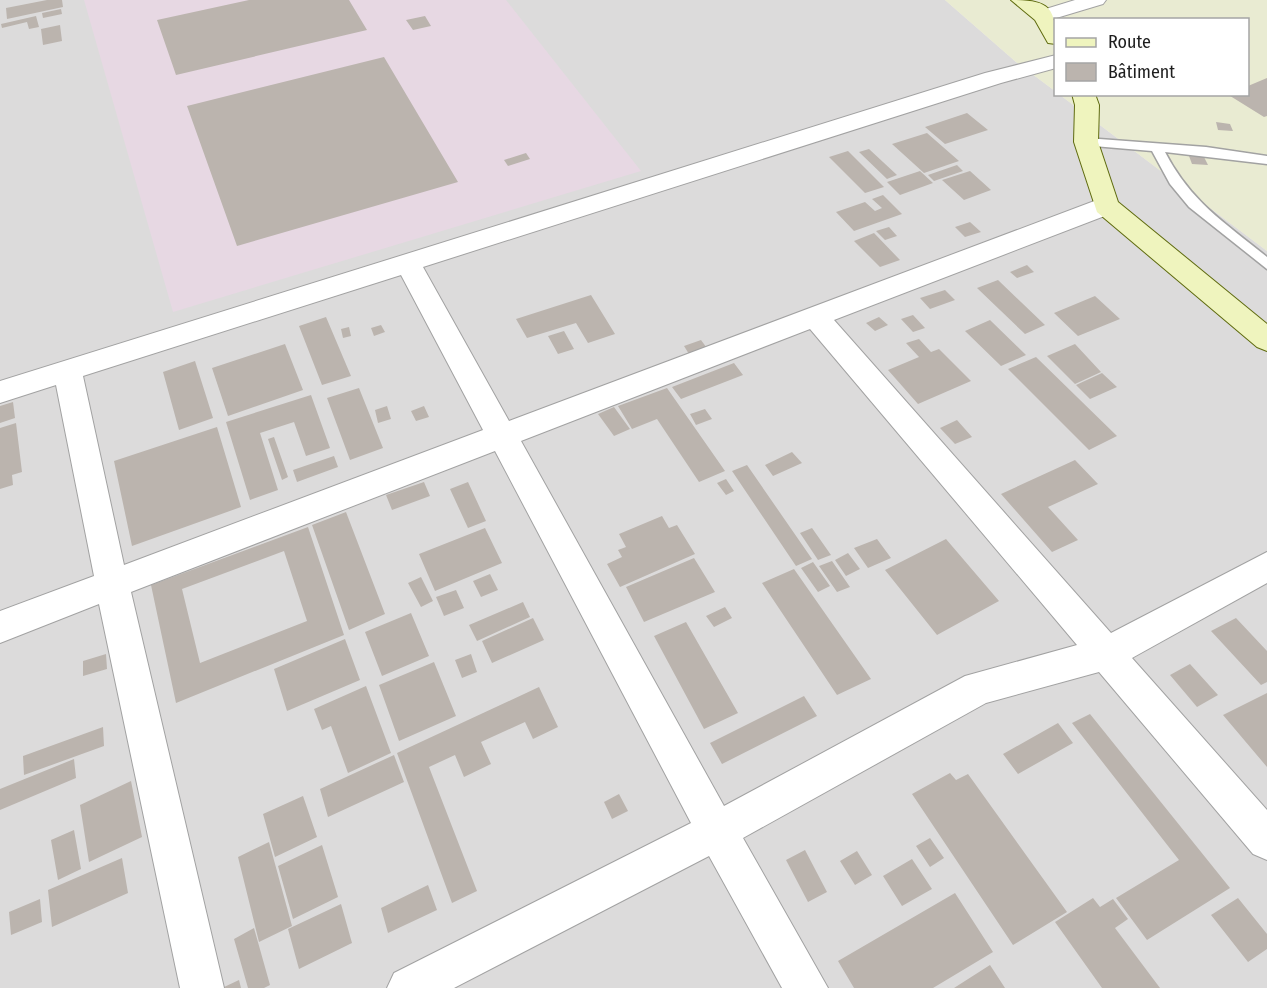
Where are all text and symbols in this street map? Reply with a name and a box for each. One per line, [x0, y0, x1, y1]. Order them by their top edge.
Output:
legend [1054, 18, 1249, 96]
text: Route [1108, 31, 1151, 53]
text: Bâtiment [1108, 61, 1175, 83]

